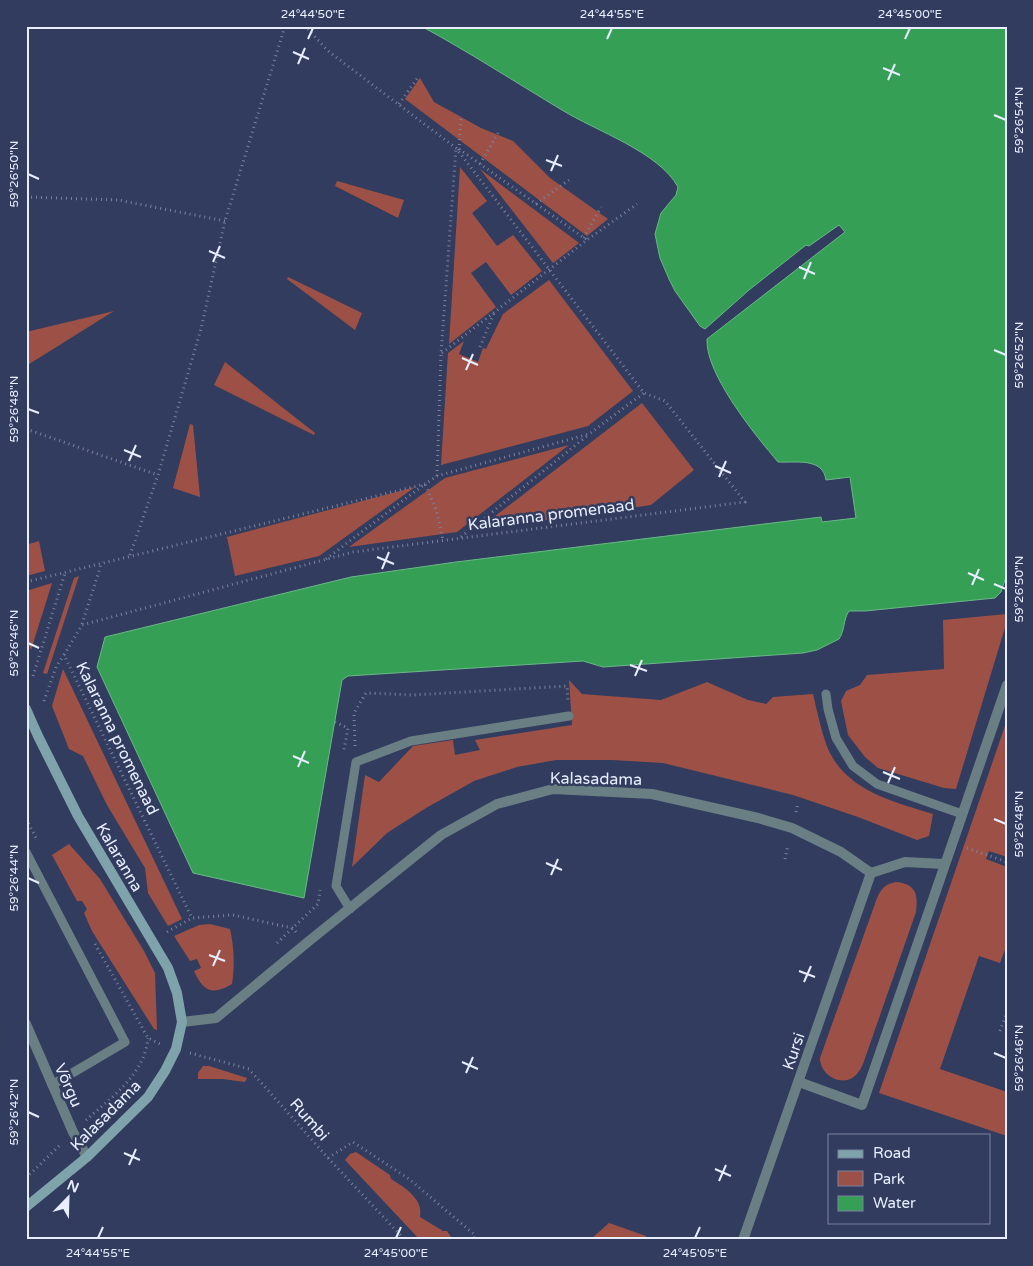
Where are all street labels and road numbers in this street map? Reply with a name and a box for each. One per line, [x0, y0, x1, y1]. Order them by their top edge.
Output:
street label: Kalaranna promenaad [467, 495, 636, 535]
street label: Kalaranna promenaad [71, 659, 163, 818]
street label: Kalasadama [550, 768, 642, 790]
street label: Kalaranna [91, 819, 147, 896]
street label: Kursi [778, 1030, 810, 1073]
street label: Võrgu [50, 1060, 87, 1110]
street label: Kalasadama [66, 1076, 145, 1155]
street label: Rumbi [285, 1094, 333, 1145]

